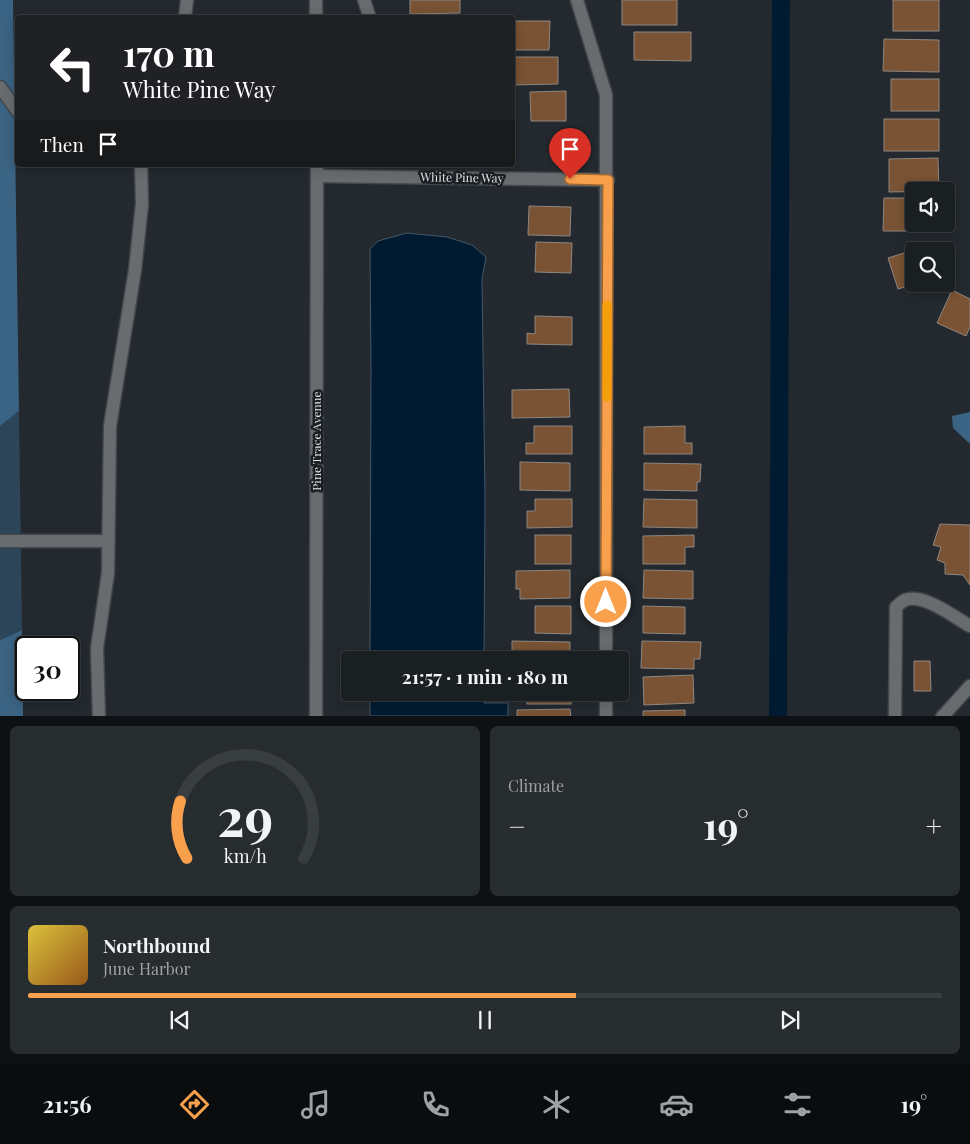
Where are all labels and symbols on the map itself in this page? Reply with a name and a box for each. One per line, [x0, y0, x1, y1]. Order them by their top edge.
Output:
pin [549, 128, 591, 179]
street label: White Pine Way [419, 168, 504, 186]
street label: Pine Trace Avenue [308, 391, 324, 491]
position arrow [579, 575, 631, 627]
speed limit sign: 30 [15, 636, 80, 701]

